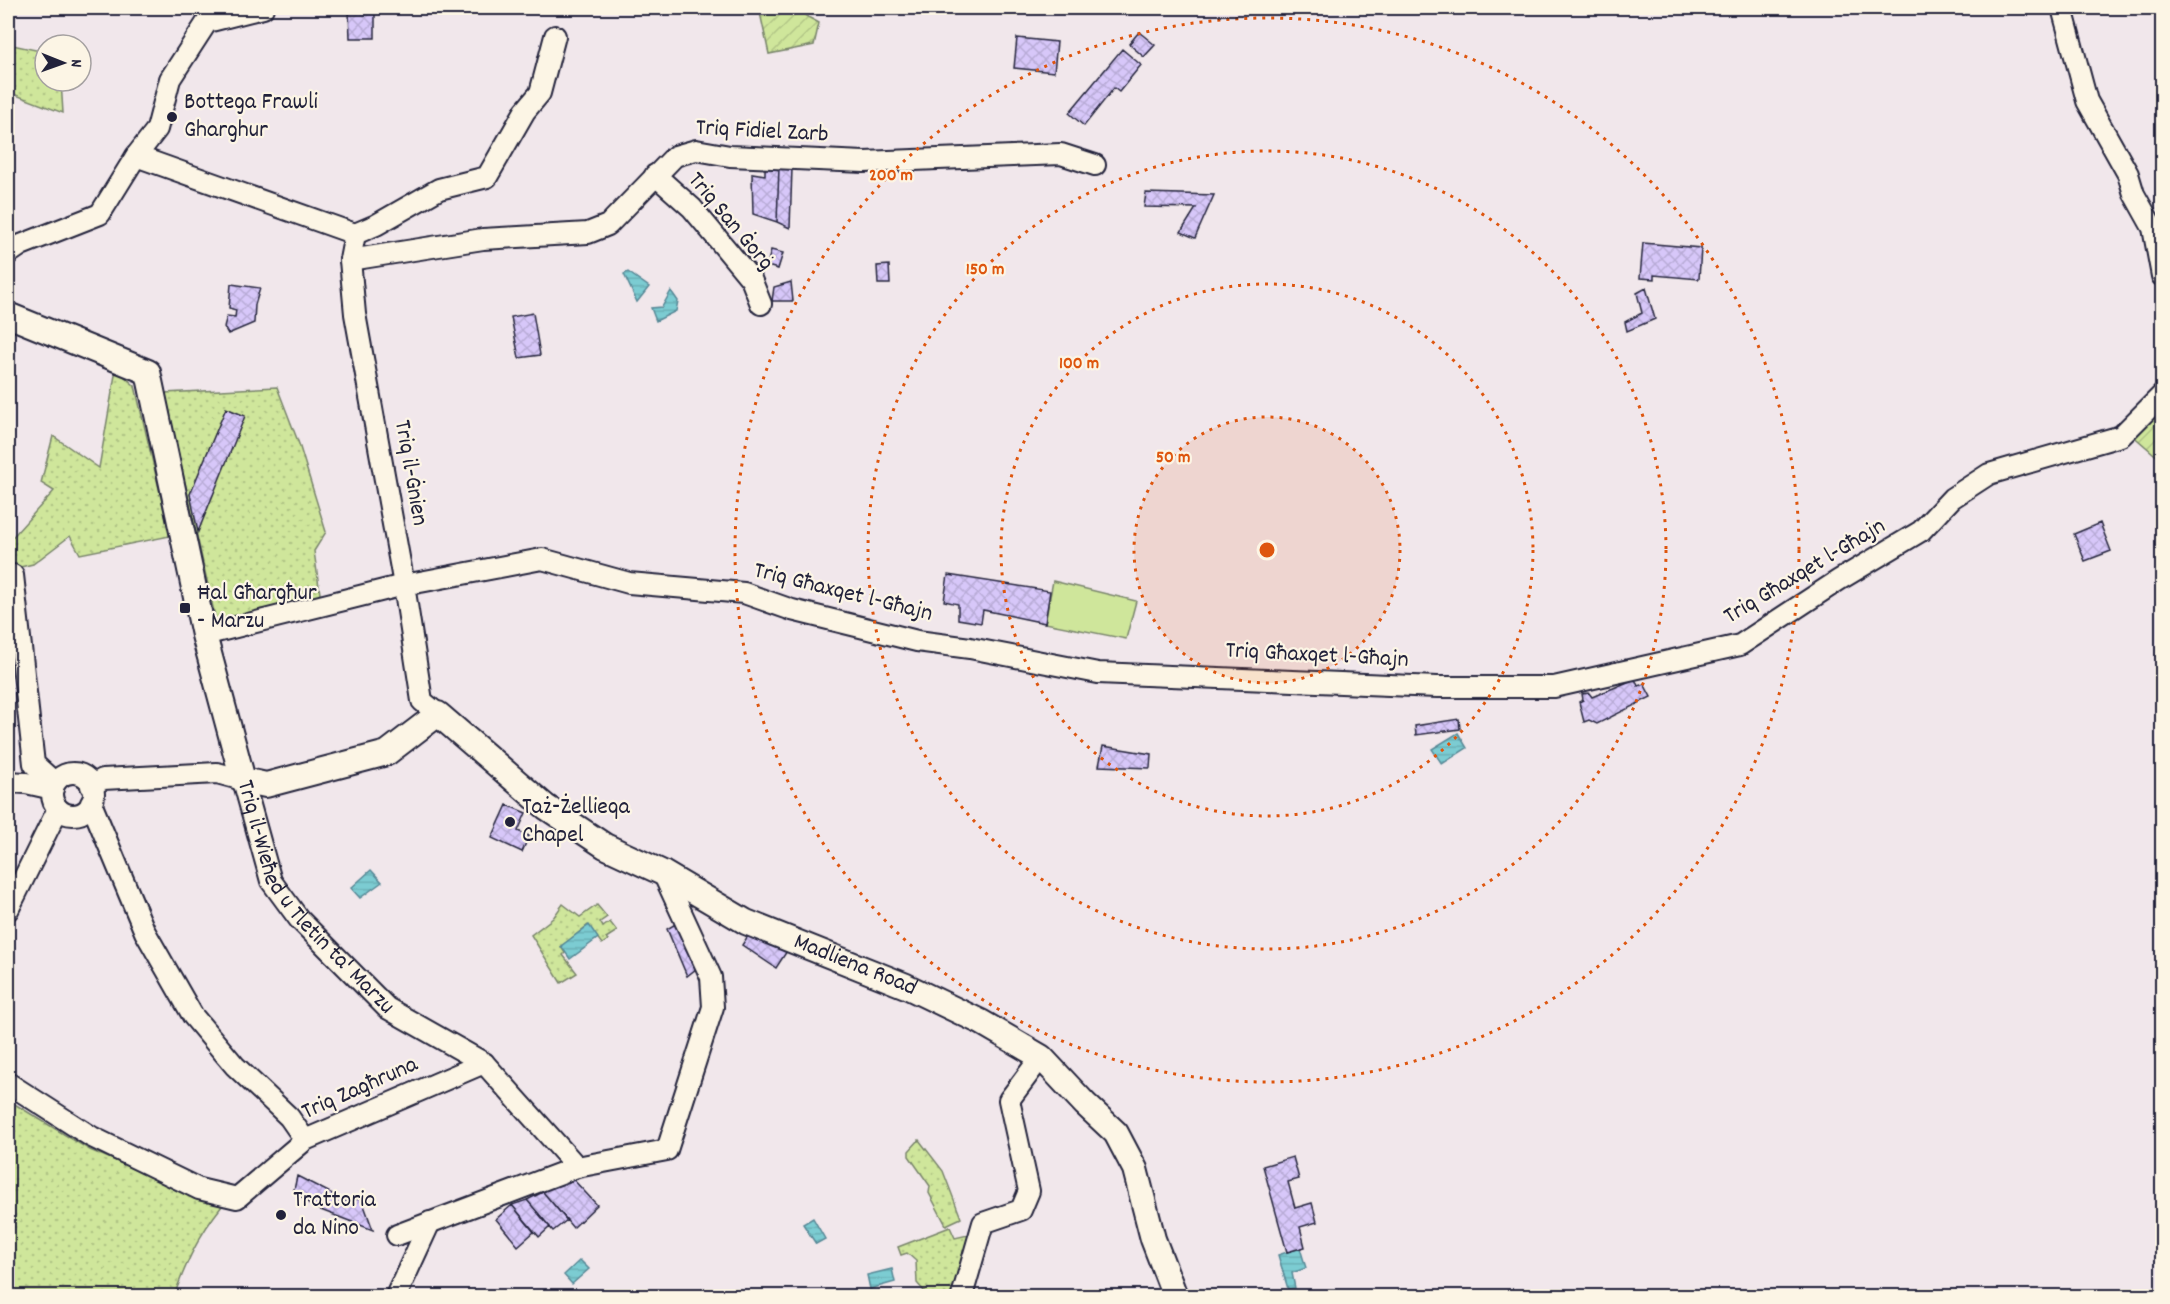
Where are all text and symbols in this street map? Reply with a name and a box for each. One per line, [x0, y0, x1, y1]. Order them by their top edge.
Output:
north arrow [33, 33, 93, 93]
text: N [64, 59, 87, 67]
place label: Bottega Frawli Gharghur [184, 86, 318, 148]
marker: Bottega Frawli Gharghur [165, 110, 179, 124]
street label: Triq Fidiel Zarb [695, 112, 829, 152]
text: 200 m [869, 164, 913, 189]
street label: Triq San Ġorġ [679, 165, 781, 279]
text: 150 m [966, 258, 1004, 283]
text: 100 m [1059, 352, 1099, 377]
street label: Triq il-Ġnien [384, 418, 436, 528]
text: 50 m [1156, 446, 1190, 471]
street label: Triq Għaxqet l-Għajn [1718, 510, 1892, 634]
centre of rings [1257, 540, 1277, 560]
street label: Triq Għaxqet l-Għajn [750, 554, 936, 632]
place label: Ħal Għargħur - Marzu [197, 577, 317, 639]
marker: Ħal Għargħur - Marzu [178, 601, 192, 615]
street label: Triq Għaxqet l-Għajn [1225, 634, 1409, 678]
street label: Triq il-Wieħed u Tletin ta' Marzu [227, 776, 402, 1023]
place label: Taż-Żellieqa Chapel [522, 791, 631, 853]
marker: Taż-Żellieqa Chapel [503, 815, 517, 829]
street label: Madliena Road [788, 926, 922, 1006]
street label: Triq Zagħruna [297, 1048, 424, 1130]
place label: Trattoria da Nino [293, 1184, 376, 1246]
marker: Trattoria da Nino [274, 1208, 288, 1222]

